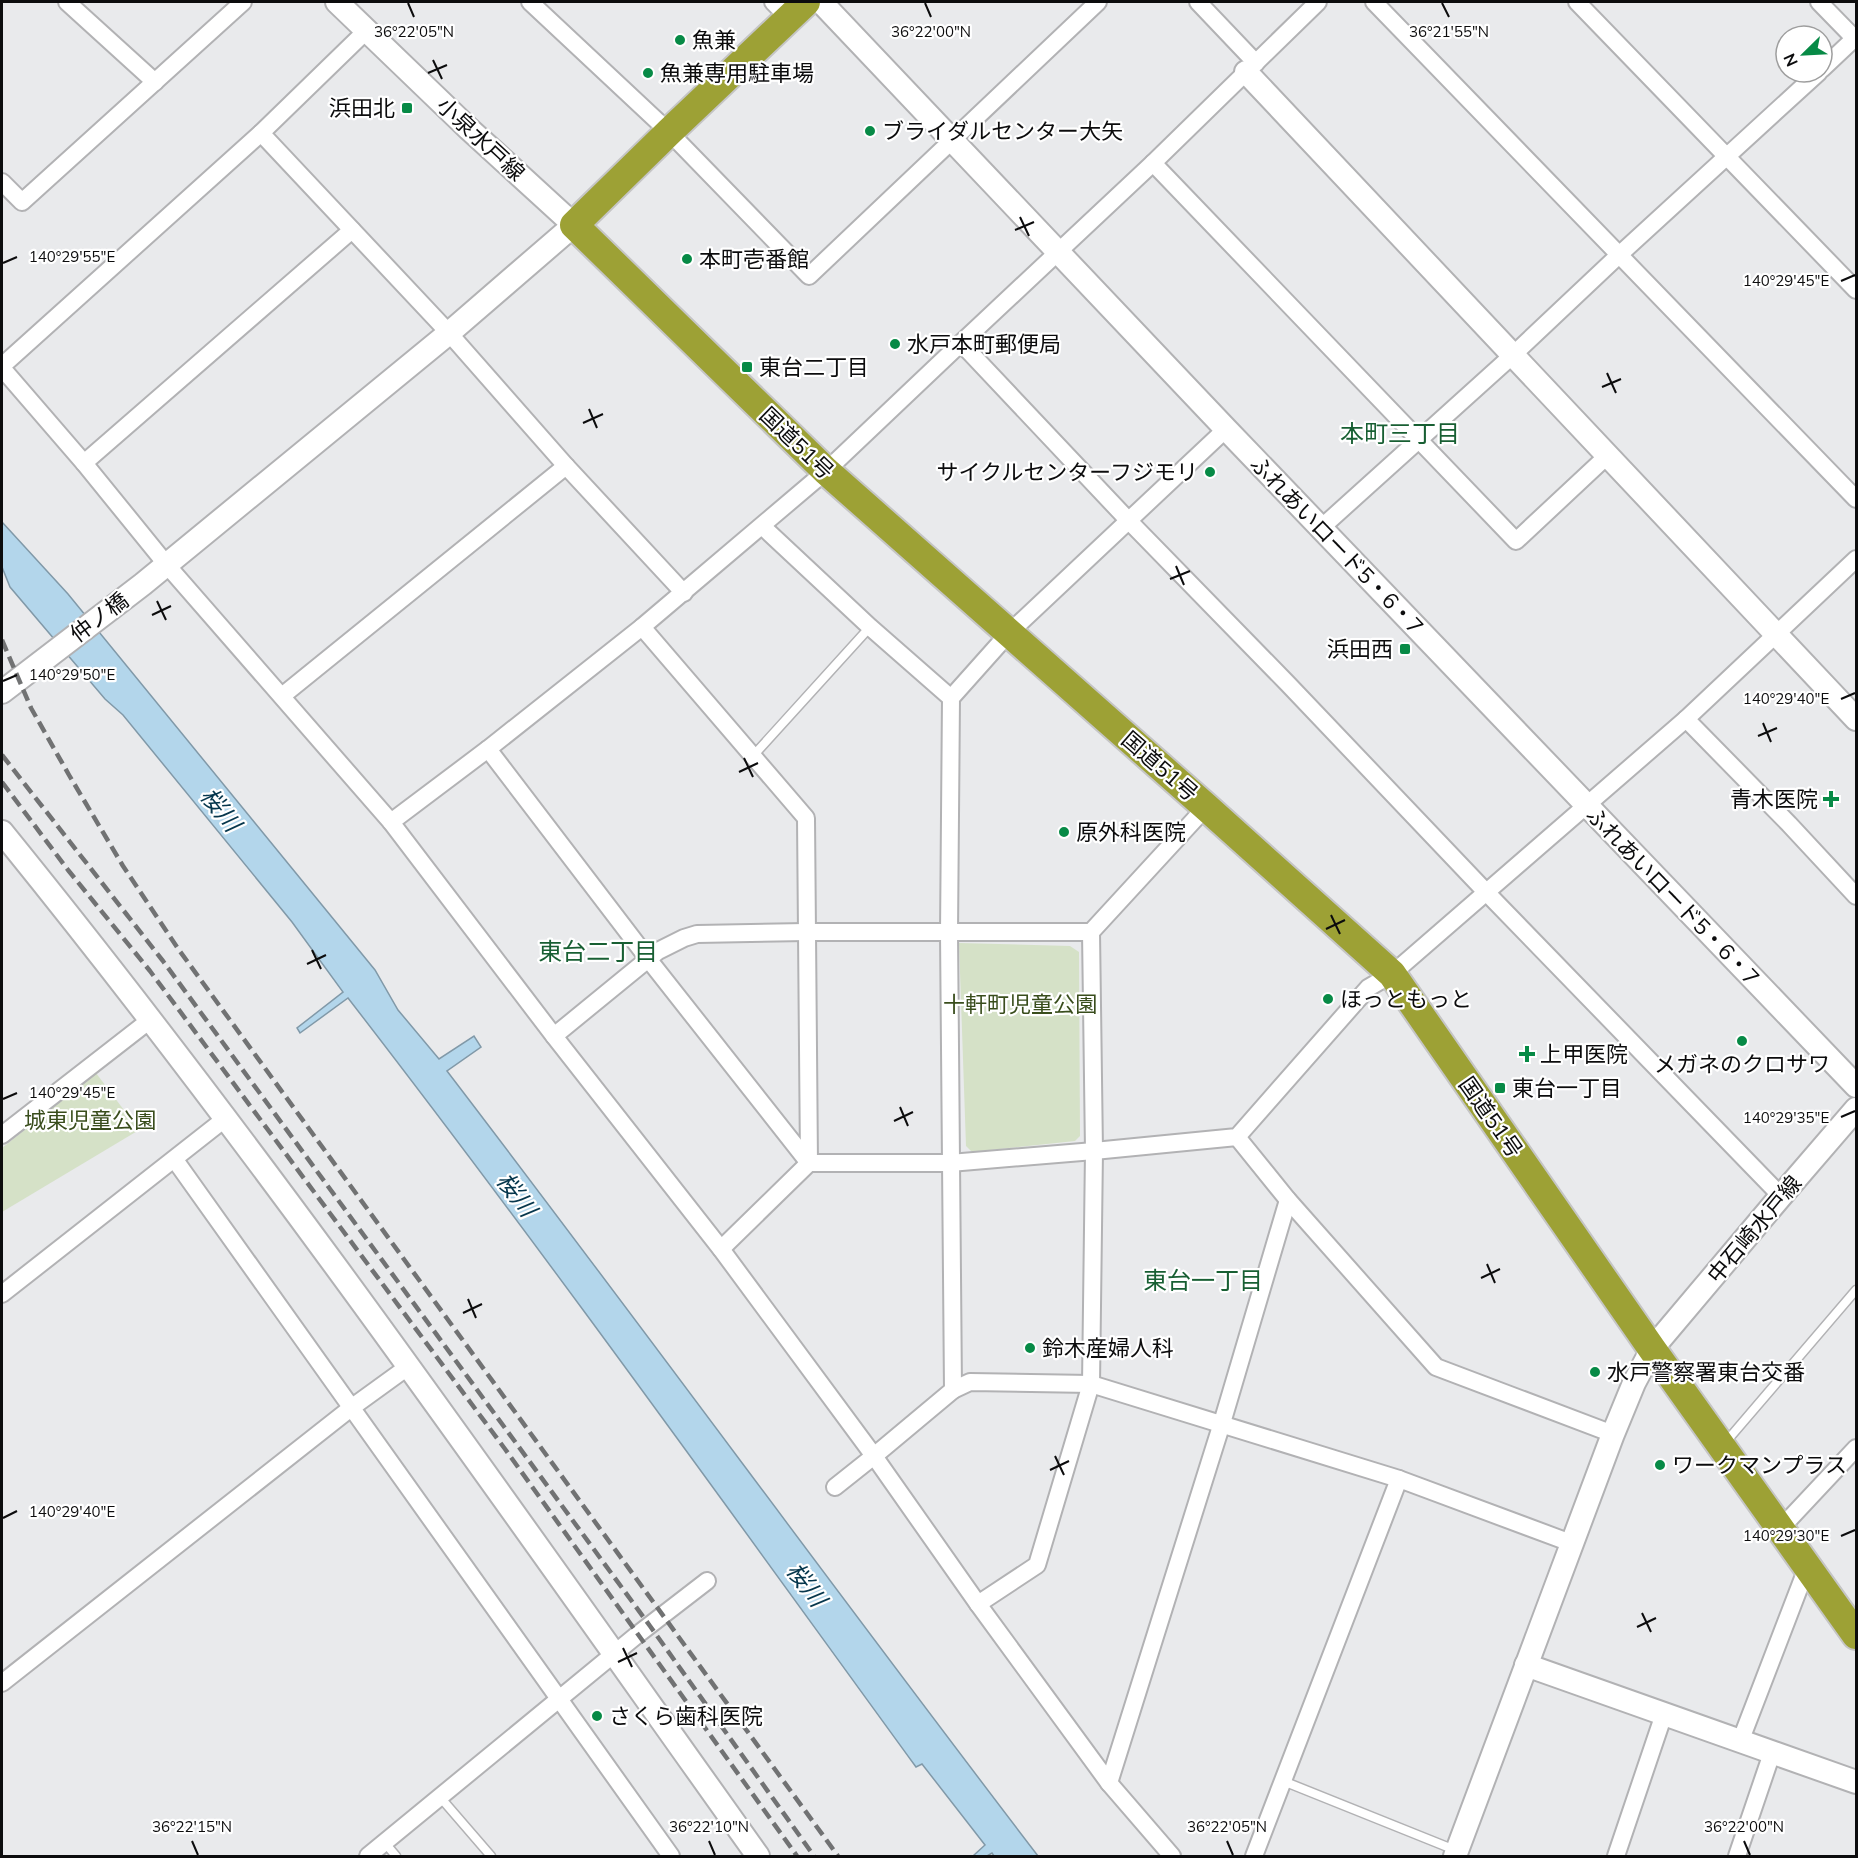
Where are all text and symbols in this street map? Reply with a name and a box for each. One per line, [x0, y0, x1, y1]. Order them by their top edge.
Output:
text: 36°22'05"N [374, 22, 454, 41]
text: 36°22'00"N [891, 22, 971, 41]
text: 36°21'55"N [1409, 22, 1489, 41]
north arrow [1774, 24, 1834, 84]
place label: 魚兼 [692, 26, 736, 54]
marker: 魚兼 [673, 33, 687, 47]
text: N [1779, 51, 1802, 70]
place label: 魚兼専用駐車場 [660, 59, 814, 87]
marker: 魚兼専用駐車場 [641, 66, 655, 80]
street label: 小泉水戸線 [431, 91, 531, 187]
place label: 浜田北 [329, 94, 395, 122]
marker: 浜田北 [400, 101, 414, 115]
place label: ブライダルセンター大矢 [882, 117, 1123, 145]
marker: ブライダルセンター大矢 [863, 124, 877, 138]
place label: 本町壱番館 [699, 245, 809, 273]
text: 140°29'55"E [29, 247, 115, 266]
marker: 本町壱番館 [680, 252, 694, 266]
text: 140°29'45"E [1743, 271, 1829, 290]
place label: 水戸本町郵便局 [907, 330, 1061, 358]
marker: 水戸本町郵便局 [888, 337, 902, 351]
place label: 東台二丁目 [759, 353, 869, 381]
marker: 東台二丁目 [740, 360, 754, 374]
street label: 国道51号 [754, 401, 840, 485]
district label: 本町三丁目 [1340, 418, 1460, 448]
street label: ふれあいロード5・6・7 [1244, 450, 1430, 640]
place label: サイクルセンターフジモリ [936, 458, 1198, 486]
marker: サイクルセンターフジモリ [1203, 465, 1217, 479]
street label: 仲ノ橋 [64, 586, 134, 648]
place label: 浜田西 [1327, 635, 1393, 663]
marker: 浜田西 [1398, 642, 1412, 656]
text: 140°29'50"E [29, 665, 115, 684]
text: 140°29'40"E [1743, 689, 1829, 708]
street label: 国道51号 [1116, 725, 1204, 807]
water label: 桜川 [194, 781, 250, 839]
place label: 青木医院 [1730, 785, 1818, 813]
marker: 青木医院 [1822, 790, 1840, 808]
street label: ふれあいロード5・6・7 [1580, 801, 1766, 991]
place label: 原外科医院 [1076, 818, 1186, 846]
marker: 原外科医院 [1057, 825, 1071, 839]
district label: 東台二丁目 [538, 936, 658, 966]
place label: ほっともっと [1340, 985, 1472, 1013]
park label: 十軒町児童公園 [943, 990, 1097, 1018]
marker: ほっともっと [1321, 992, 1335, 1006]
marker: メガネのクロサワ [1735, 1034, 1749, 1048]
place label: 上甲医院 [1540, 1040, 1628, 1068]
marker: 上甲医院 [1518, 1045, 1536, 1063]
place label: メガネのクロサワ [1654, 1050, 1830, 1078]
street label: 国道51号 [1453, 1071, 1529, 1163]
place label: 東台一丁目 [1512, 1074, 1622, 1102]
marker: 東台一丁目 [1493, 1081, 1507, 1095]
text: 140°29'45"E [29, 1083, 115, 1102]
park label: 城東児童公園 [24, 1106, 156, 1134]
text: 140°29'35"E [1743, 1108, 1829, 1127]
water label: 桜川 [491, 1166, 545, 1225]
street label: 中石崎水戸線 [1701, 1169, 1807, 1289]
district label: 東台一丁目 [1143, 1265, 1263, 1295]
place label: 鈴木産婦人科 [1042, 1334, 1174, 1362]
marker: 鈴木産婦人科 [1023, 1341, 1037, 1355]
place label: 水戸警察署東台交番 [1607, 1358, 1805, 1386]
marker: 水戸警察署東台交番 [1588, 1365, 1602, 1379]
place label: ワークマンプラス [1672, 1451, 1847, 1479]
marker: ワークマンプラス [1653, 1458, 1667, 1472]
text: 140°29'40"E [29, 1502, 115, 1521]
text: 140°29'30"E [1743, 1526, 1829, 1545]
water label: 桜川 [781, 1556, 835, 1615]
place label: さくら歯科医院 [609, 1702, 763, 1730]
marker: さくら歯科医院 [590, 1709, 604, 1723]
text: 36°22'15"N [152, 1817, 232, 1836]
text: 36°22'10"N [669, 1817, 749, 1836]
text: 36°22'05"N [1187, 1817, 1267, 1836]
text: 36°22'00"N [1704, 1817, 1784, 1836]

